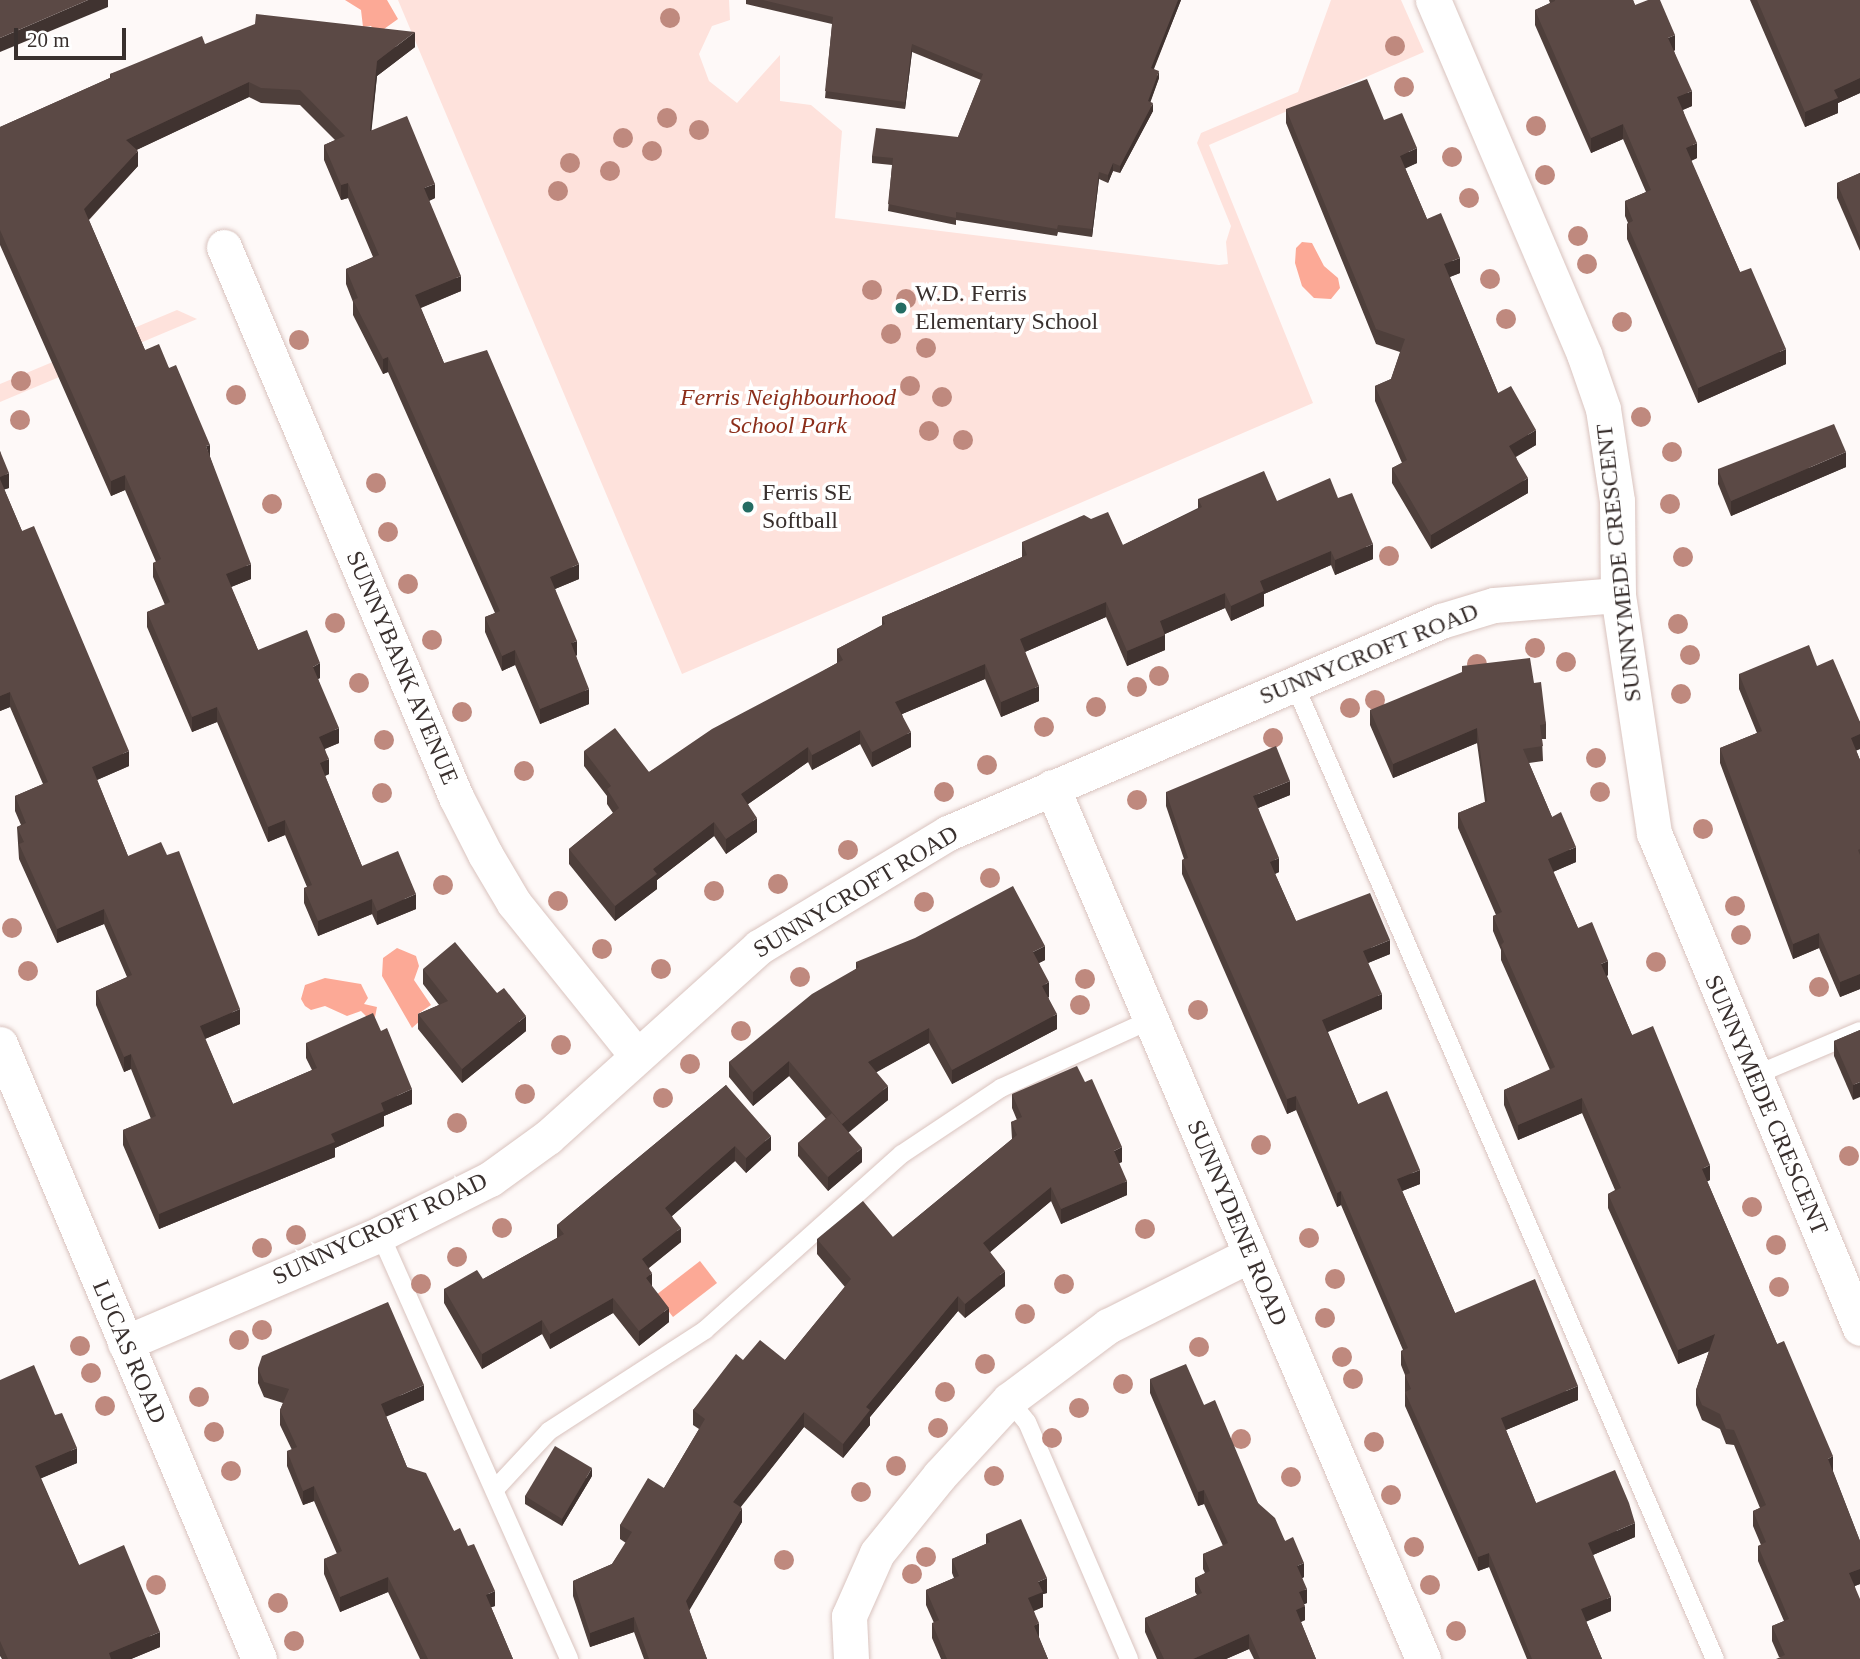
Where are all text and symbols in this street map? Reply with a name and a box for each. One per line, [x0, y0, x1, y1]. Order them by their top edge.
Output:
scale bar [18, 14, 130, 58]
text: 20 m [27, 28, 70, 52]
place label: W.D. Ferris Elementary School [915, 280, 1098, 336]
marker: W.D. Ferris Elementary School [893, 300, 909, 316]
park label: Ferris Neighbourhood School Park [680, 384, 896, 440]
street label: SUNNYMEDE CRESCENT [1590, 423, 1648, 703]
place label: Ferris SE Softball [762, 479, 852, 535]
marker: Ferris SE Softball [740, 499, 756, 515]
street label: SUNNYBANK AVENUE [339, 546, 465, 790]
street label: SUNNYCROFT ROAD [1255, 597, 1483, 711]
street label: SUNNYCROFT ROAD [748, 819, 964, 965]
street label: SUNNYMEDE CRESCENT [1698, 971, 1834, 1239]
street label: SUNNYDENE ROAD [1181, 1116, 1293, 1330]
street label: SUNNYCROFT ROAD [268, 1166, 492, 1292]
street label: LUCAS ROAD [86, 1276, 172, 1428]

